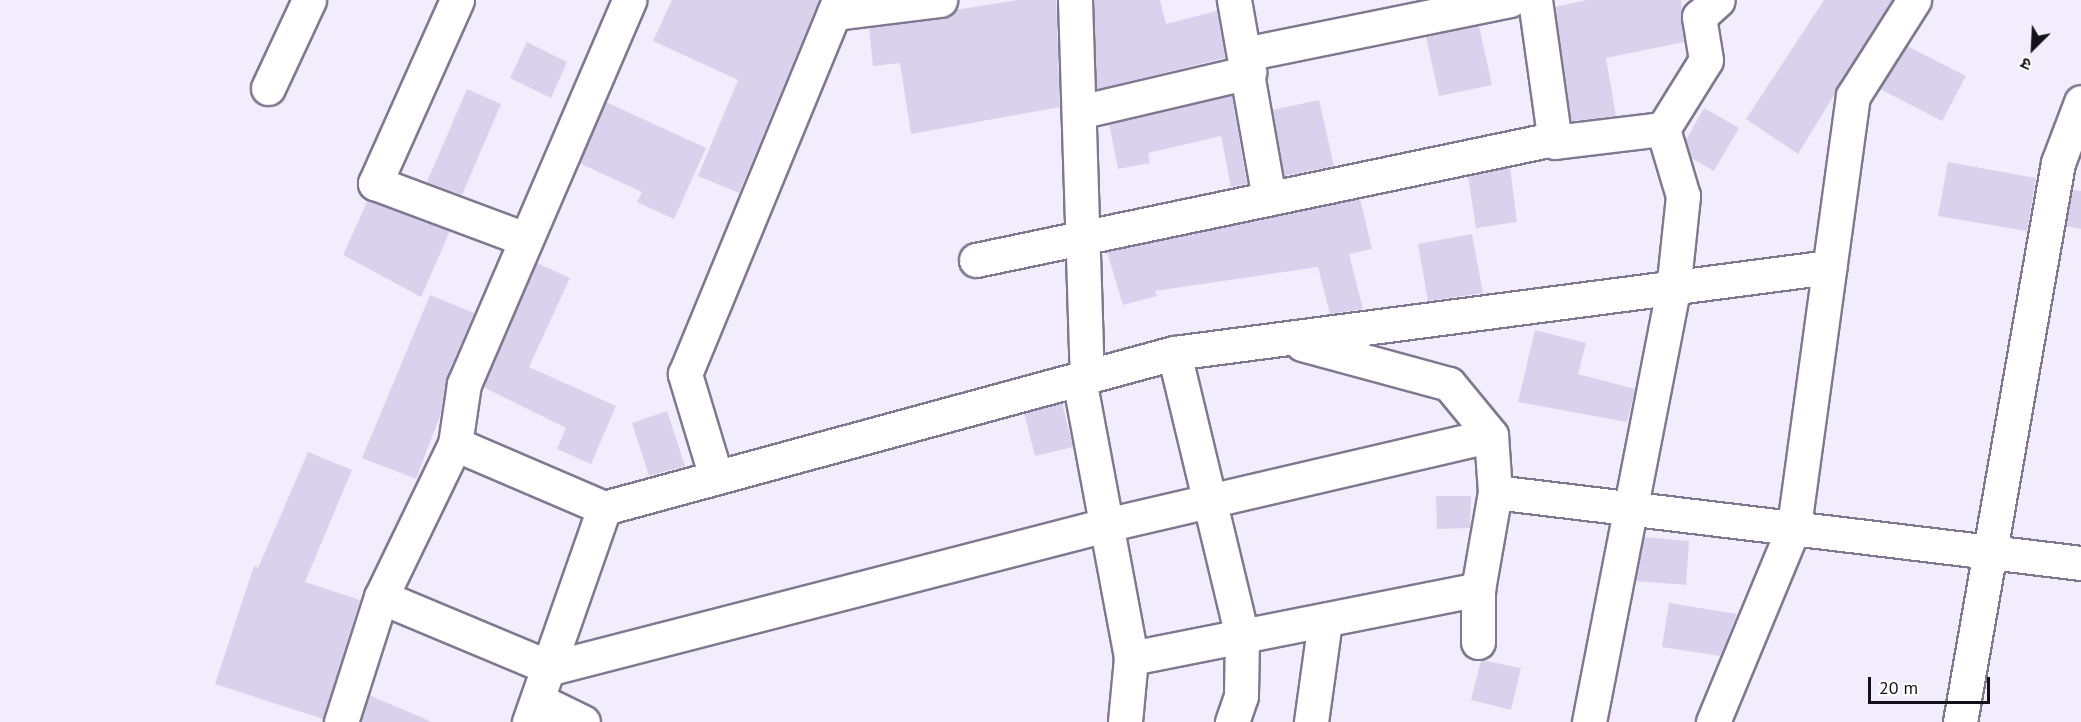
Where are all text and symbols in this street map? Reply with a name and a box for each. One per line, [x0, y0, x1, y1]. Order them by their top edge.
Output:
north arrow [2003, 18, 2063, 78]
text: उ [2017, 53, 2034, 75]
scale bar [1871, 665, 1992, 703]
text: 20 m [1879, 676, 1918, 699]

